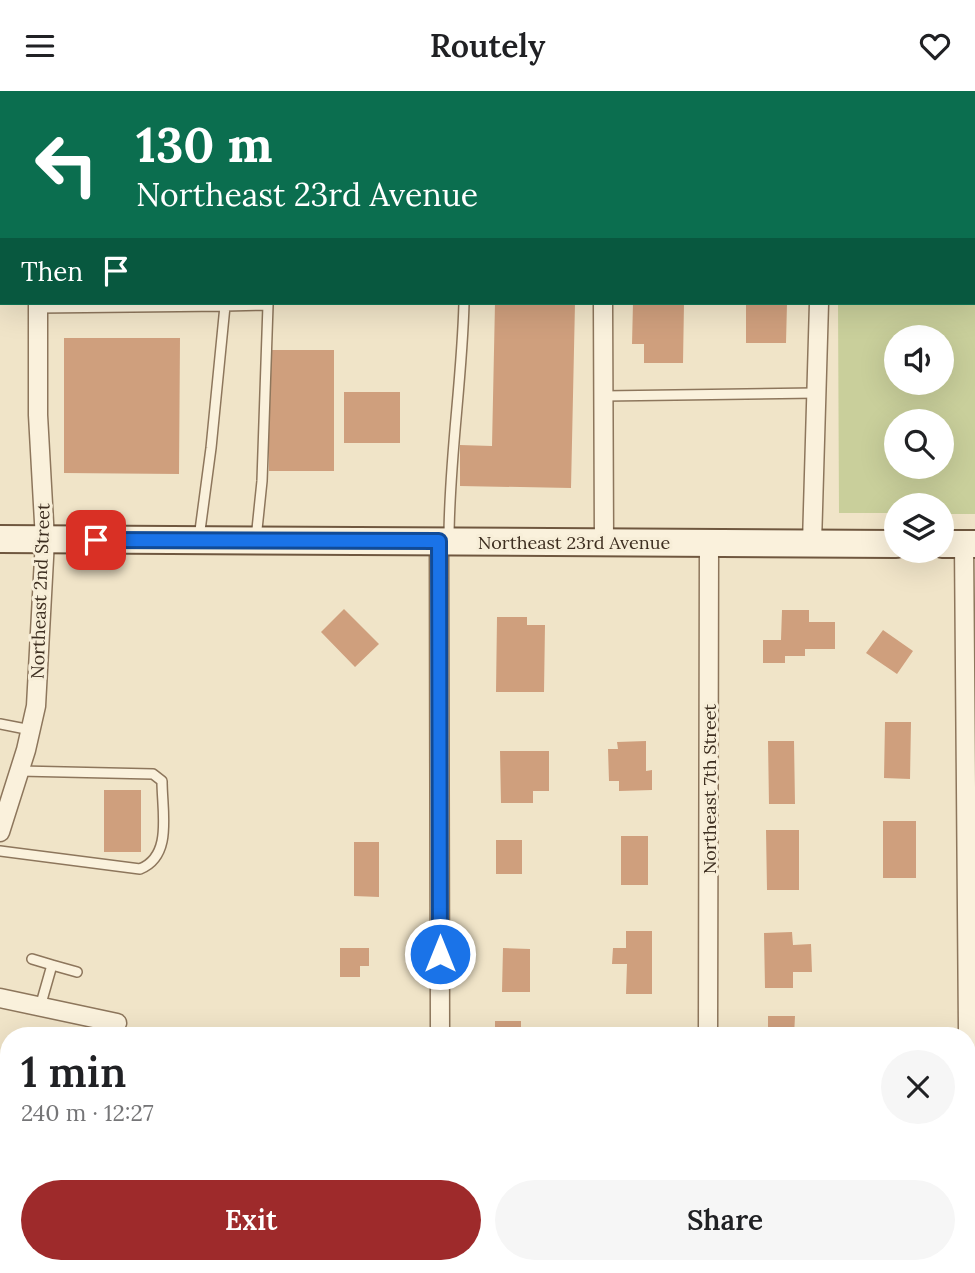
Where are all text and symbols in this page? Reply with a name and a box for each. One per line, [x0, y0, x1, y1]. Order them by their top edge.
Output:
text: Routely [430, 25, 545, 66]
icon: menu [21, 27, 59, 65]
icon: heart [916, 27, 954, 65]
text: 130 m [136, 113, 272, 175]
icon: left [21, 119, 112, 210]
text: Northeast 23rd Avenue [136, 174, 478, 215]
icon: arrive [97, 252, 135, 290]
text: Then [21, 255, 83, 288]
map controls [884, 325, 954, 563]
button: sound [884, 325, 954, 395]
button: search [884, 409, 954, 479]
button: layers [884, 493, 954, 563]
street label: Northeast 2nd Street [25, 503, 55, 679]
pin [66, 510, 126, 570]
icon: arrive [77, 521, 115, 559]
street label: Northeast 23rd Avenue [478, 531, 670, 554]
street label: Northeast 7th Street [698, 704, 721, 874]
position arrow [403, 917, 477, 991]
text: 1 min [21, 1045, 126, 1099]
button: close [881, 1050, 955, 1124]
text: 240 m · 12:27 [21, 1098, 153, 1127]
button: Exit [21, 1180, 481, 1260]
button: Share [495, 1180, 955, 1260]

